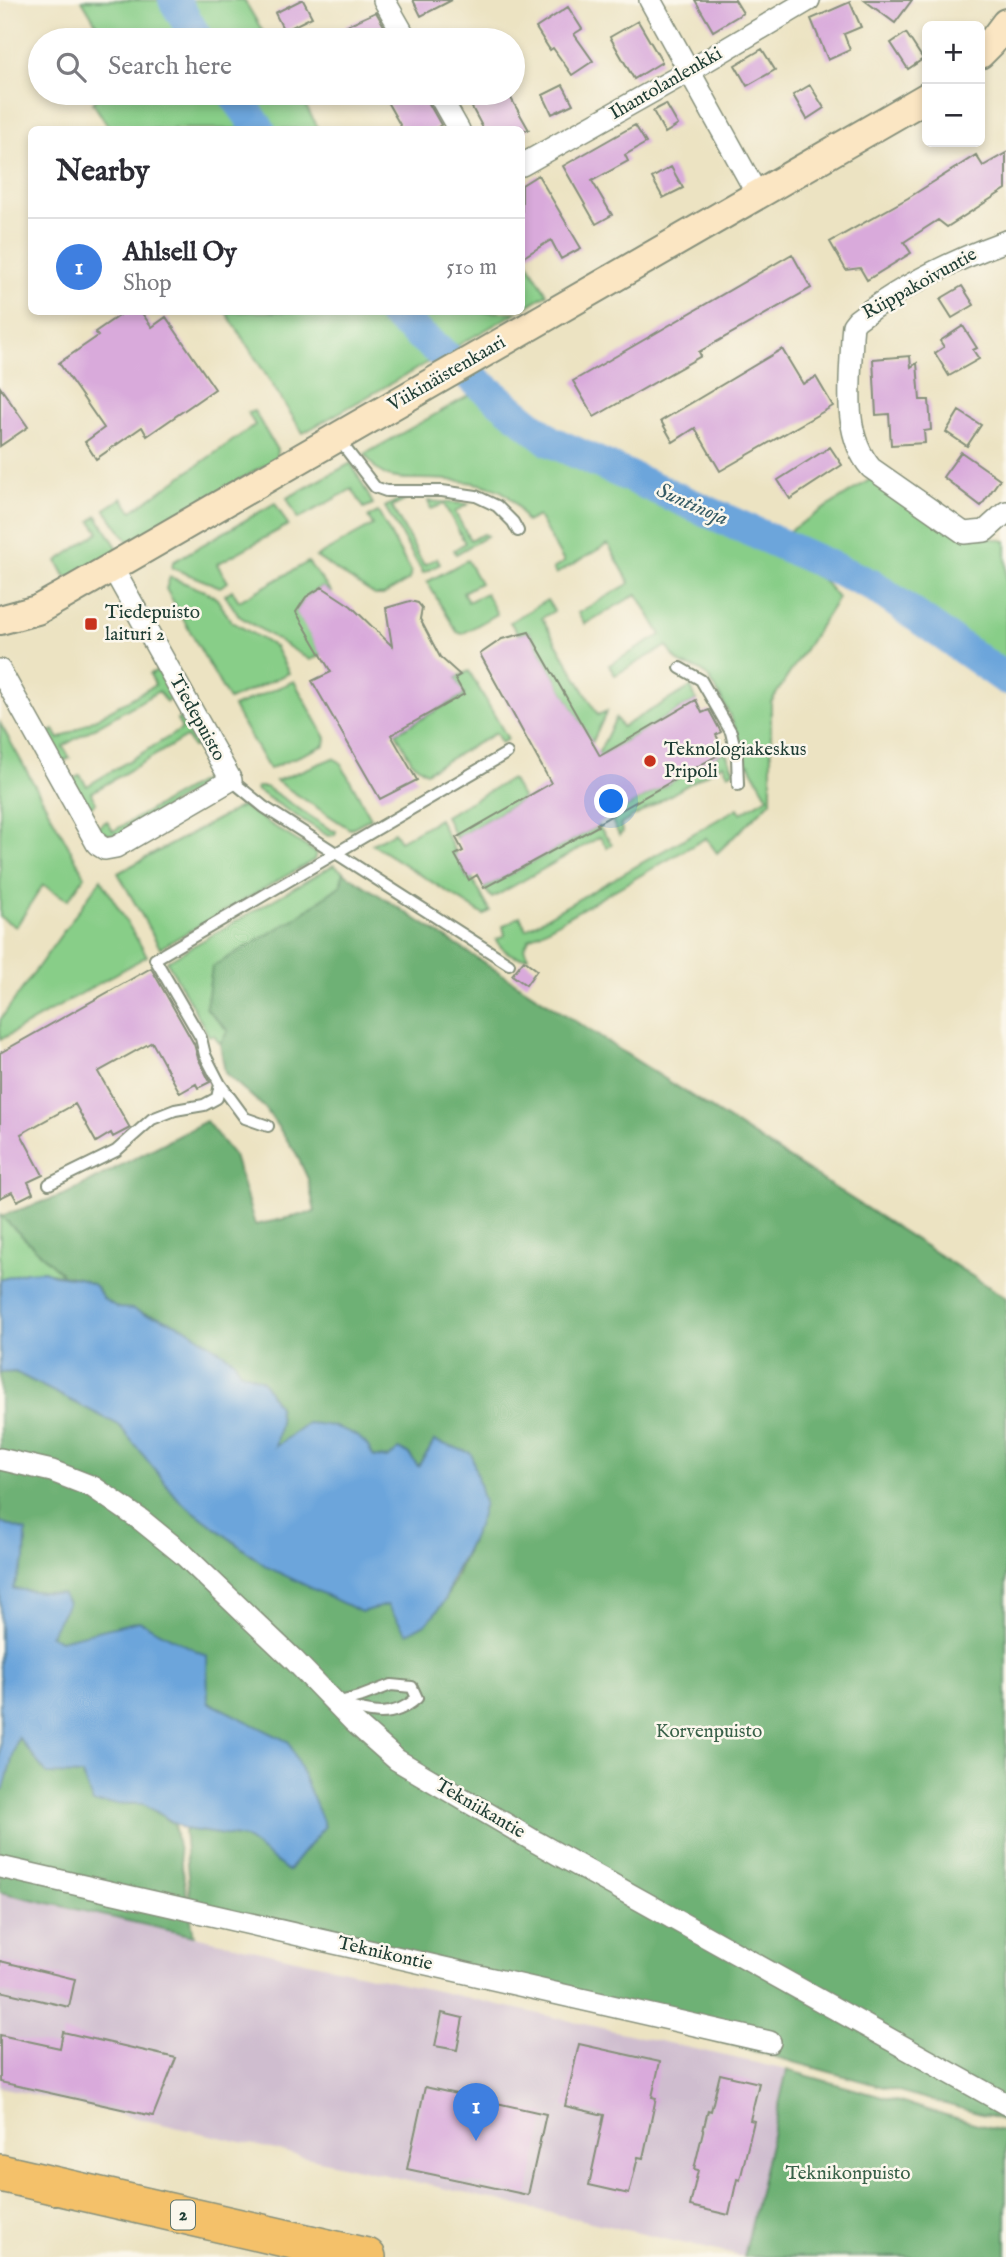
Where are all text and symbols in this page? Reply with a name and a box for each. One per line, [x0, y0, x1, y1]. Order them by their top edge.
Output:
map controls [922, 21, 985, 147]
button: + [922, 21, 985, 84]
search box [28, 28, 525, 105]
street label: Ihantolanlenkki [605, 42, 727, 126]
icon: search [52, 48, 90, 86]
text: Search here [108, 50, 232, 83]
button: − [922, 84, 985, 147]
text: Nearby [56, 153, 149, 191]
text: Ahlsell Oy [123, 236, 237, 269]
street label: Riippakoivuntie [859, 243, 982, 325]
text: 1 [75, 253, 83, 282]
text: 510 m [446, 253, 497, 282]
text: Shop [123, 269, 172, 298]
street label: Viikinäistenkaari [383, 331, 510, 418]
water label: Suntinoja [652, 477, 732, 533]
place label: Tiedepuisto laituri 2 [105, 601, 200, 647]
marker: Tiedepuisto laituri 2 [83, 616, 99, 632]
street label: Tiedepuisto [163, 671, 231, 765]
place label: Teknologiakeskus Pripoli [664, 738, 806, 784]
marker: Teknologiakeskus Pripoli [642, 753, 658, 769]
your location [594, 784, 628, 818]
park label: Korvenpuisto [656, 1720, 762, 1744]
street label: Tekniikantie [431, 1774, 530, 1845]
street label: Teknikontie [335, 1931, 435, 1977]
pin: 1 [453, 2083, 499, 2141]
park label: Teknikonpuisto [785, 2162, 911, 2186]
road number: 2 [171, 2200, 195, 2230]

